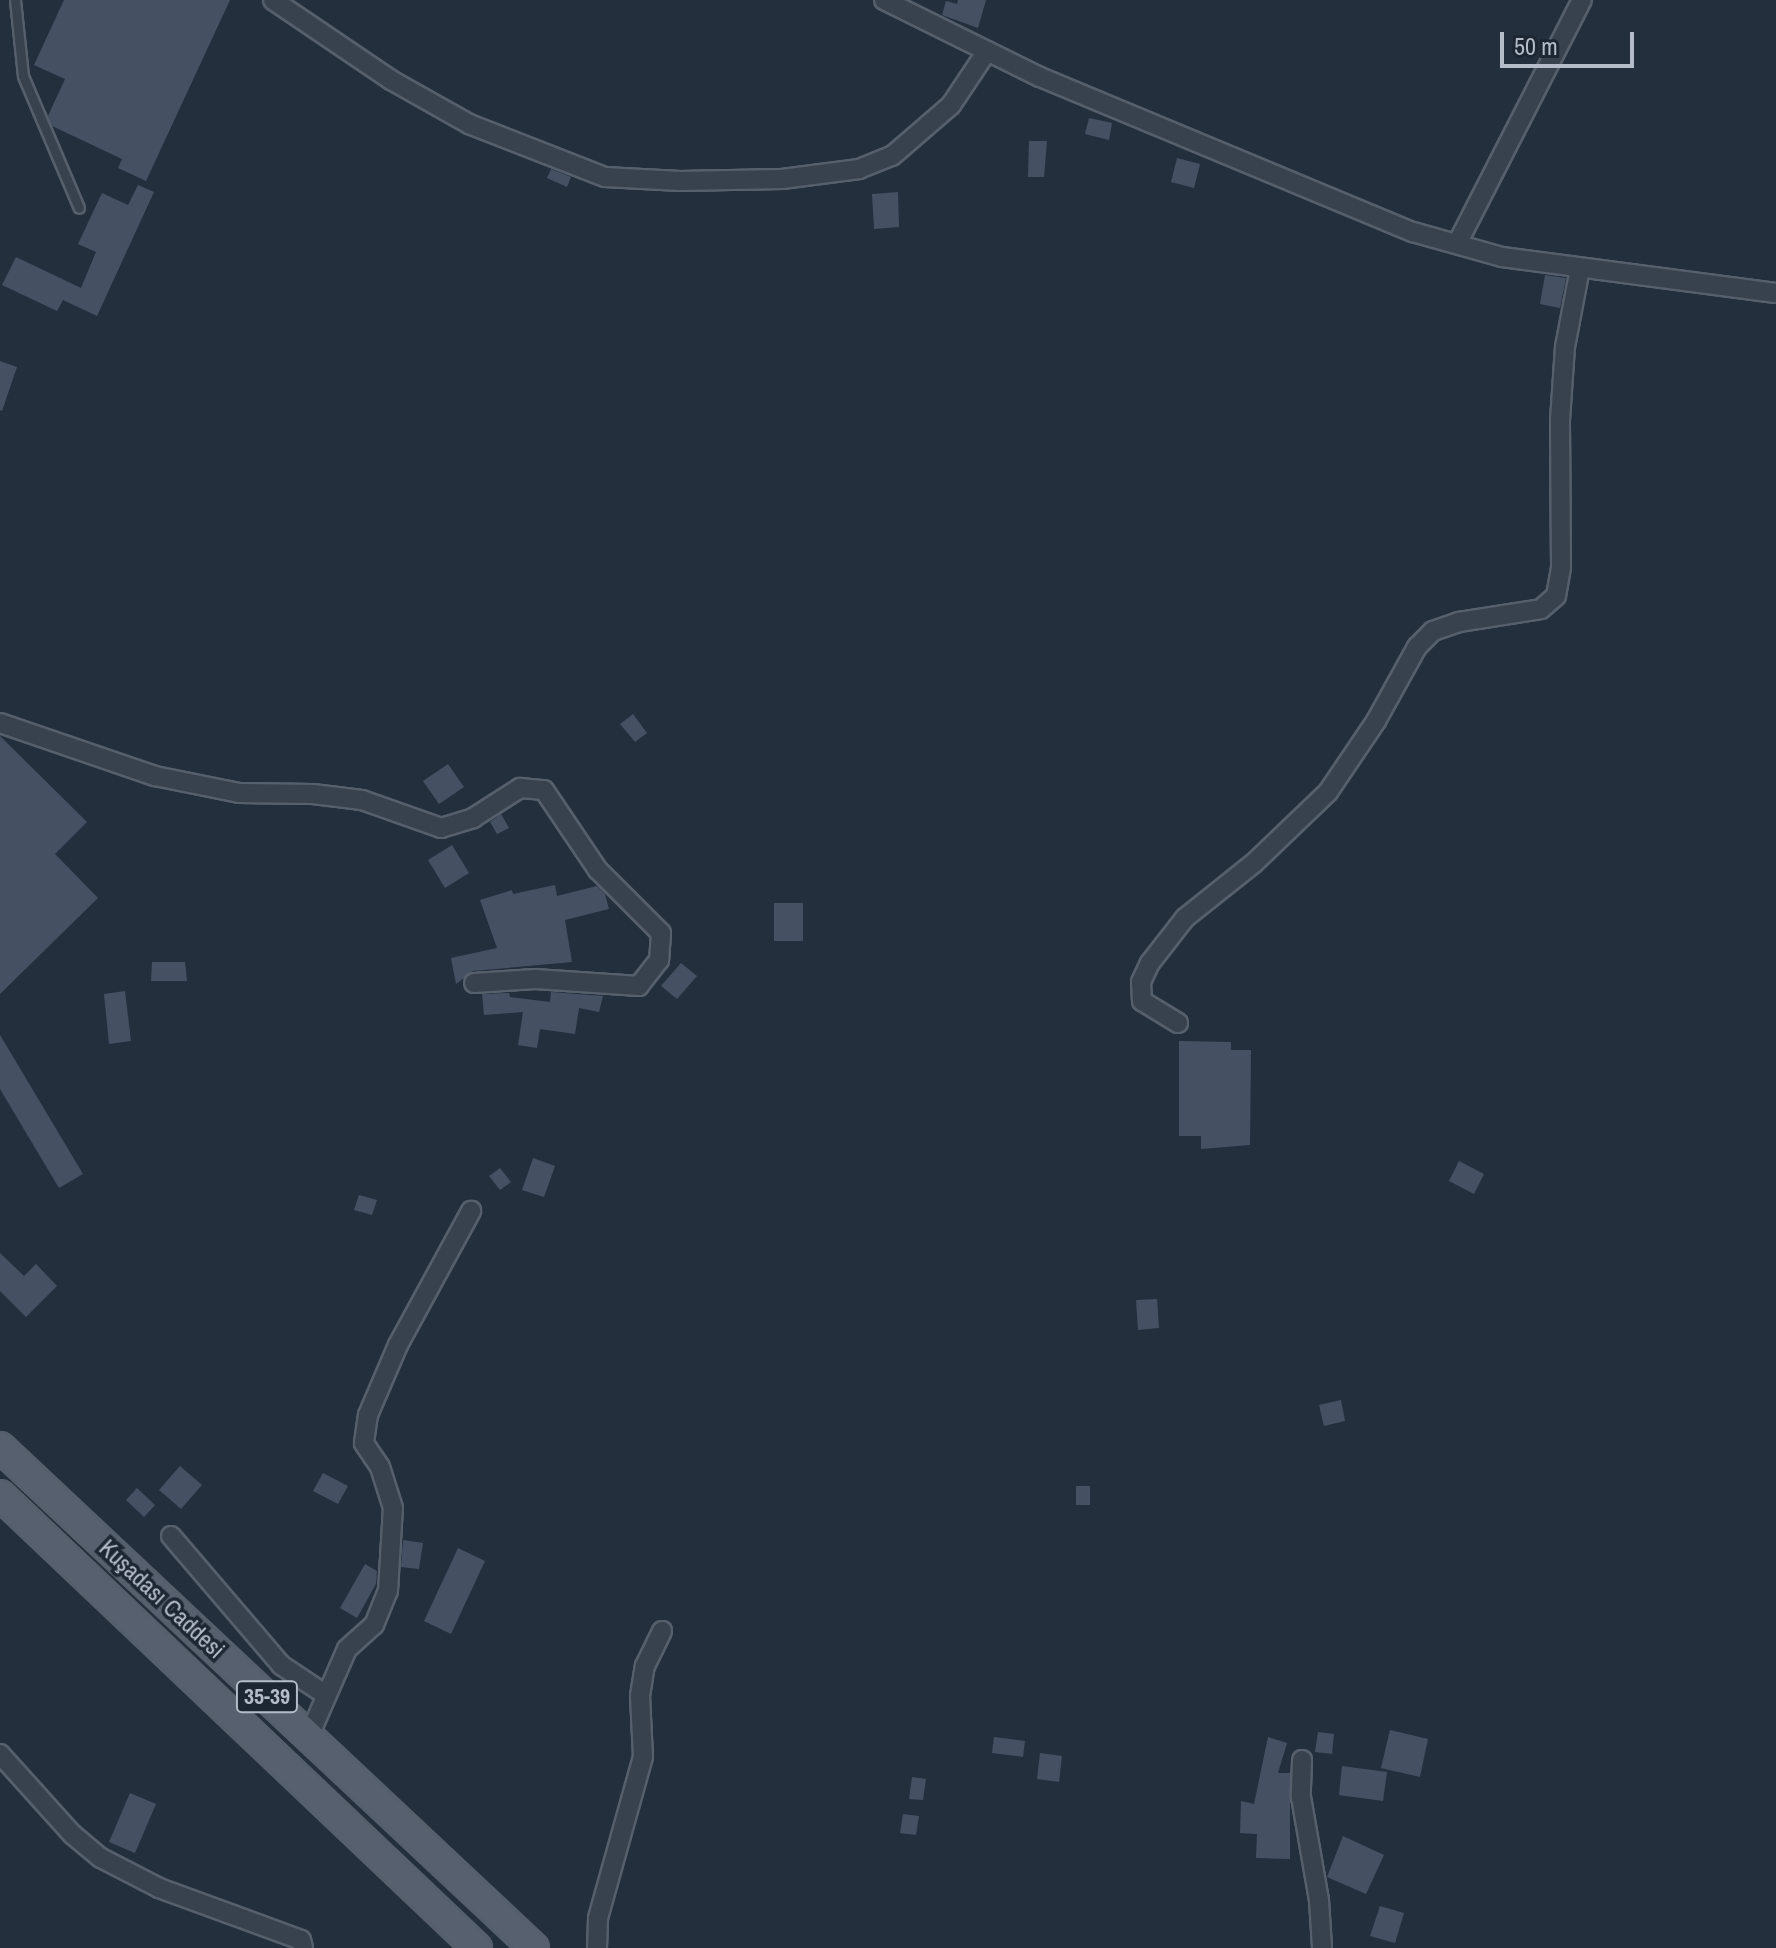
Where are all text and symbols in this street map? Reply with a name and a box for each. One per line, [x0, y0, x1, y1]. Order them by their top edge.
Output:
scale bar [1504, 16, 1638, 66]
text: 50 m [1514, 30, 1558, 62]
street label: Kuşadası Caddesi [93, 1534, 231, 1664]
road number: 35-39 [235, 1679, 299, 1715]

